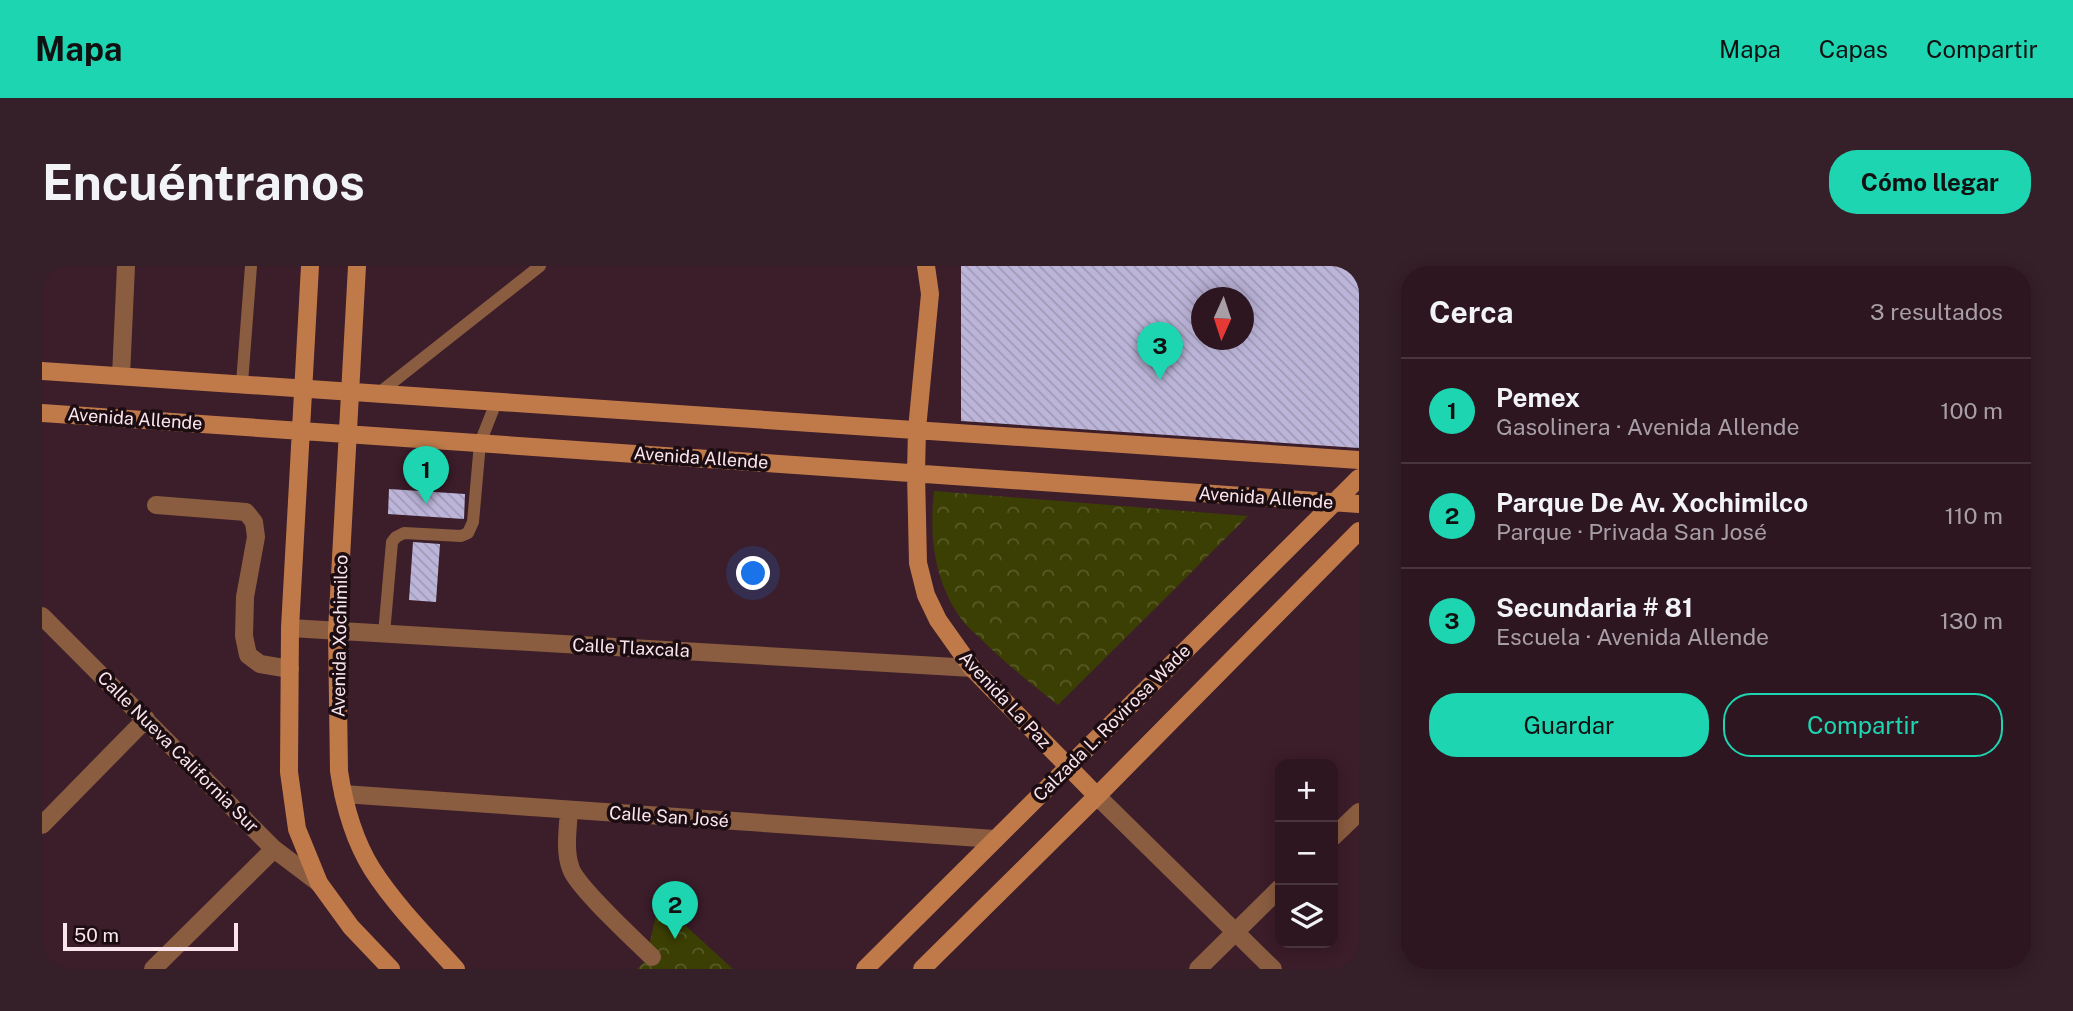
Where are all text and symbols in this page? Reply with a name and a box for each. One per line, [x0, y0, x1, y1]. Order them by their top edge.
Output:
text: Mapa [35, 30, 123, 68]
text: Mapa [1719, 35, 1781, 63]
text: Capas [1819, 35, 1888, 63]
text: Compartir [1926, 35, 2038, 63]
button: Cómo llegar [1829, 150, 2031, 214]
text: Encuéntranos [42, 153, 365, 211]
north arrow [1191, 287, 1254, 350]
text: Cerca [1429, 294, 1514, 330]
text: 3 resultados [1870, 298, 2003, 325]
pin: 3 [1137, 322, 1183, 380]
text: Pemex [1496, 382, 1580, 413]
text: 1 [1447, 397, 1457, 424]
text: 100 m [1940, 397, 2003, 424]
street label: Avenida Allende [67, 403, 203, 434]
text: Gasolinera · Avenida Allende [1496, 413, 1799, 440]
street label: Avenida Allende [633, 442, 769, 473]
pin: 1 [403, 446, 449, 504]
street label: Avenida Allende [1198, 482, 1334, 513]
text: Parque De Av. Xochimilco [1496, 487, 1808, 518]
text: 2 [1445, 502, 1459, 529]
text: 110 m [1945, 502, 2003, 529]
text: Parque · Privada San José [1496, 518, 1767, 545]
street label: Avenida Xochimilco [328, 555, 351, 717]
your location [736, 556, 770, 590]
text: Secundaria # 81 [1496, 592, 1693, 623]
text: 3 [1444, 607, 1460, 634]
text: 130 m [1940, 607, 2003, 634]
text: Escuela · Avenida Allende [1496, 623, 1769, 650]
street label: Calle Tlaxcala [572, 634, 690, 661]
street label: Calzada L. Rovirosa Wade [1029, 640, 1194, 805]
street label: Avenida La Paz [955, 647, 1056, 753]
street label: Calle Nueva California Sur [93, 667, 263, 837]
button: Guardar [1429, 693, 1709, 757]
button: Compartir [1723, 693, 2003, 757]
map controls [1275, 759, 1338, 948]
button: + [1275, 759, 1338, 822]
street label: Calle San José [608, 802, 730, 831]
button: − [1275, 822, 1338, 885]
pin: 2 [652, 881, 698, 939]
button: layers [1275, 885, 1338, 948]
scale bar [63, 920, 238, 952]
text: 50 m [74, 924, 119, 946]

